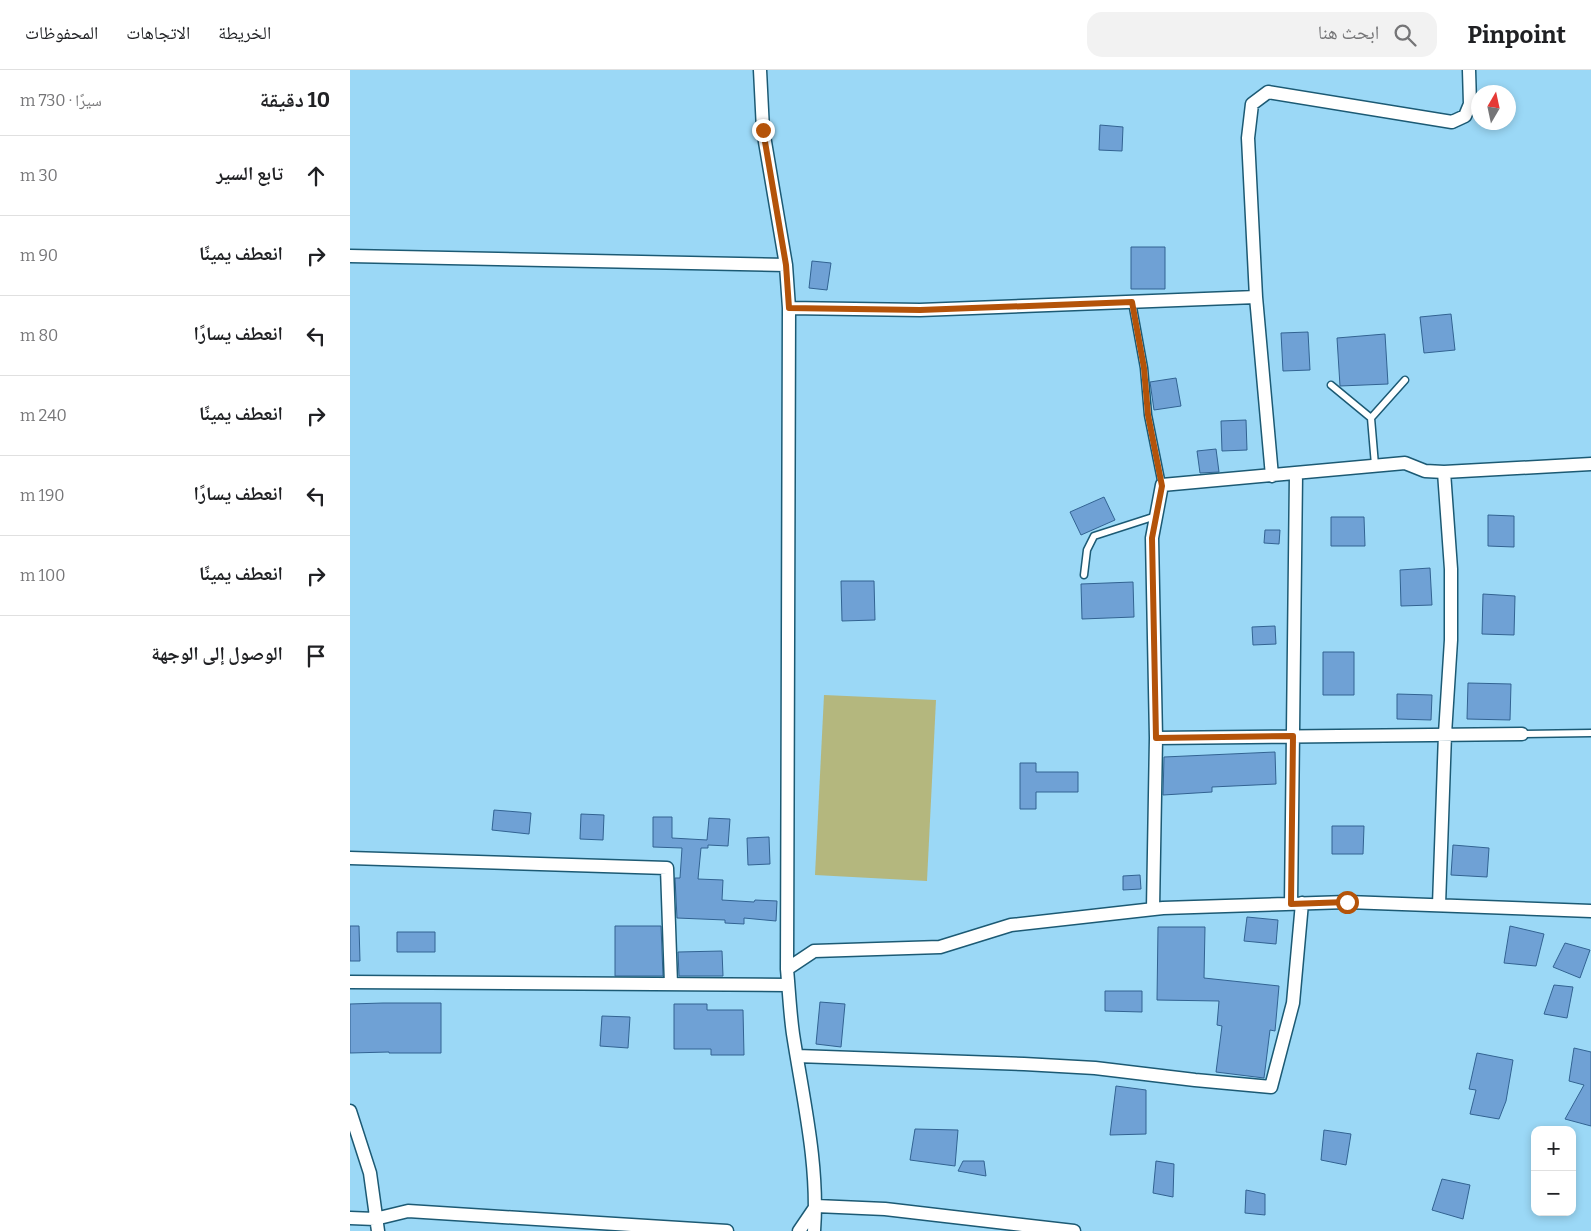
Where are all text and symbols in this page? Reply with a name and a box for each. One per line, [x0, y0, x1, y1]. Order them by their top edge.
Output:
search box [1087, 12, 1437, 57]
text: ابحث هنا [1318, 21, 1379, 44]
icon: search [1391, 21, 1419, 49]
text: Pinpoint [1467, 21, 1566, 49]
text: المحفوظات [25, 22, 98, 44]
text: الاتجاهات [126, 22, 190, 44]
text: الخريطة [218, 22, 271, 44]
north arrow [1471, 85, 1516, 130]
text: 10 دقيقة [260, 87, 330, 113]
text: سيرًا · 730 m [20, 91, 102, 110]
route end [752, 119, 775, 142]
text: تابع السير [216, 162, 283, 185]
icon: ahead [302, 162, 330, 190]
text: 30 m [20, 166, 58, 185]
text: انعطف يمينًا [199, 242, 283, 265]
icon: right [302, 242, 330, 270]
text: 90 m [20, 246, 58, 265]
text: انعطف يسارًا [193, 322, 283, 345]
icon: left [302, 322, 330, 350]
text: 80 m [20, 326, 58, 345]
text: انعطف يمينًا [199, 402, 283, 425]
icon: right [302, 402, 330, 430]
text: 240 m [20, 406, 67, 425]
text: انعطف يسارًا [193, 482, 283, 505]
icon: left [302, 482, 330, 510]
text: 190 m [20, 486, 65, 505]
text: انعطف يمينًا [199, 562, 283, 585]
icon: right [302, 562, 330, 590]
text: 100 m [20, 566, 65, 585]
text: الوصول إلى الوجهة [151, 642, 283, 665]
icon: arrive [302, 642, 330, 670]
route start [1336, 891, 1359, 914]
map controls [1531, 1126, 1576, 1216]
button: + [1531, 1126, 1576, 1171]
button: − [1531, 1171, 1576, 1216]

